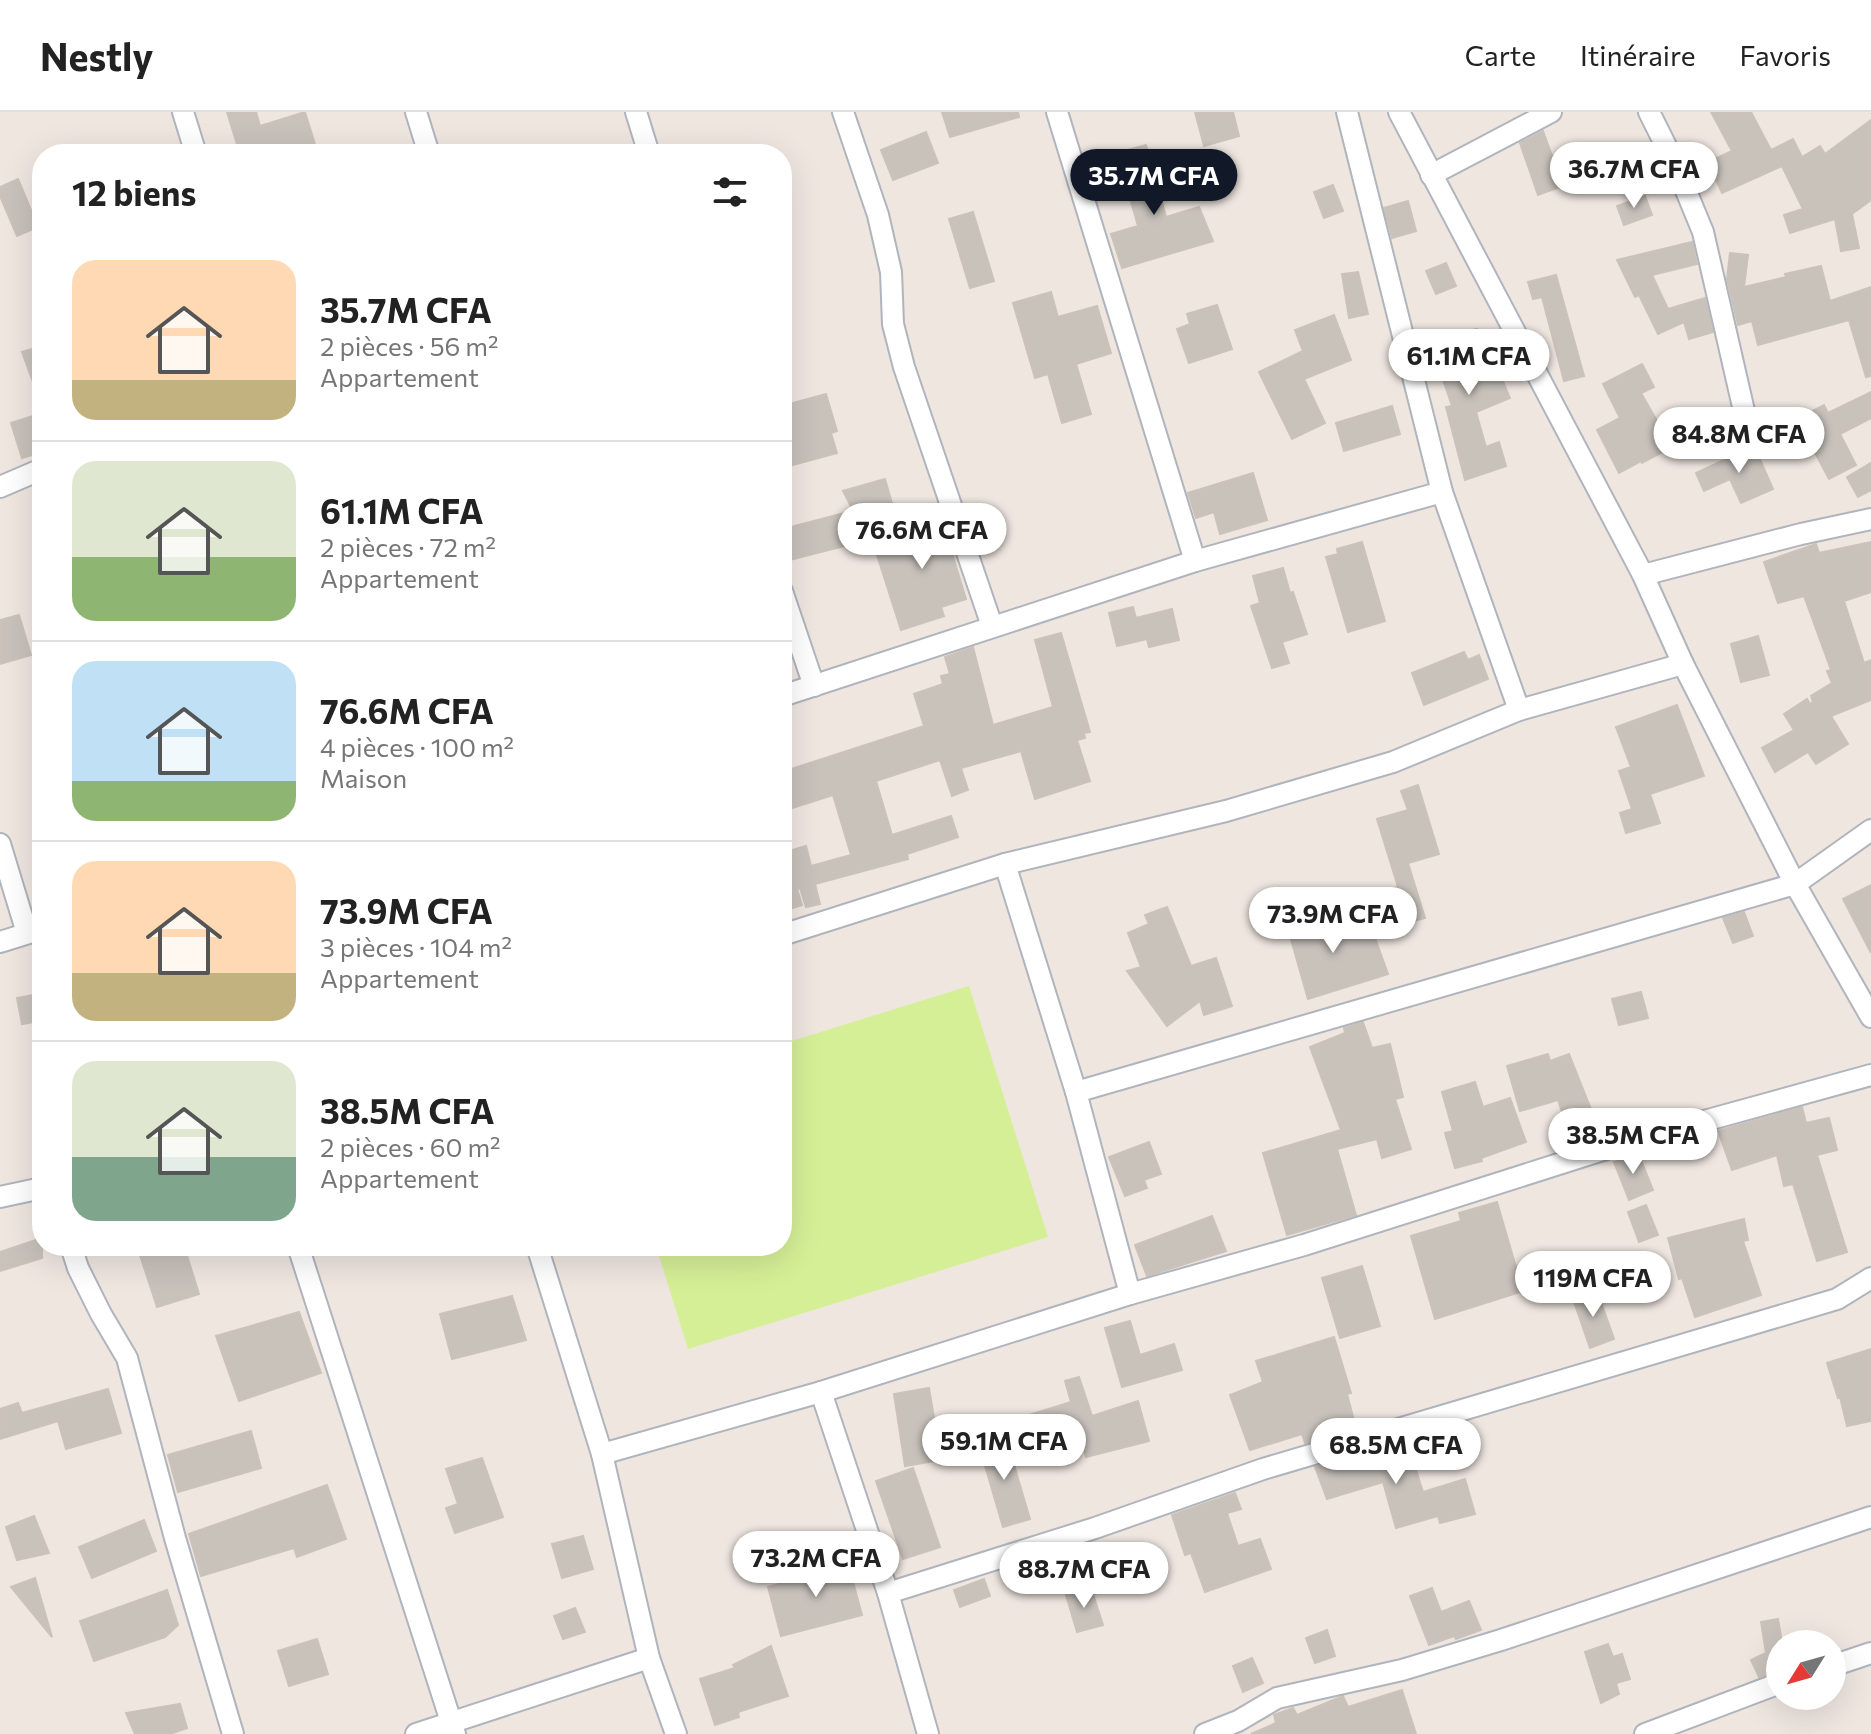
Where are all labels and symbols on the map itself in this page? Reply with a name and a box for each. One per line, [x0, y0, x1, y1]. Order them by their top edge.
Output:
pin: 36.7M CFA [1542, 142, 1726, 210]
pin: 35.7M CFA [1062, 149, 1246, 217]
pin: 61.1M CFA [1377, 329, 1561, 397]
pin: 84.8M CFA [1647, 407, 1831, 475]
pin: 76.6M CFA [830, 503, 1014, 571]
pin: 73.9M CFA [1241, 887, 1425, 955]
pin: 38.5M CFA [1541, 1108, 1725, 1176]
pin: 119M CFA [1510, 1251, 1676, 1319]
pin: 59.1M CFA [912, 1414, 1096, 1482]
pin: 68.5M CFA [1304, 1418, 1488, 1486]
pin: 73.2M CFA [724, 1531, 908, 1599]
pin: 88.7M CFA [992, 1542, 1176, 1610]
north arrow [1766, 1630, 1846, 1710]

